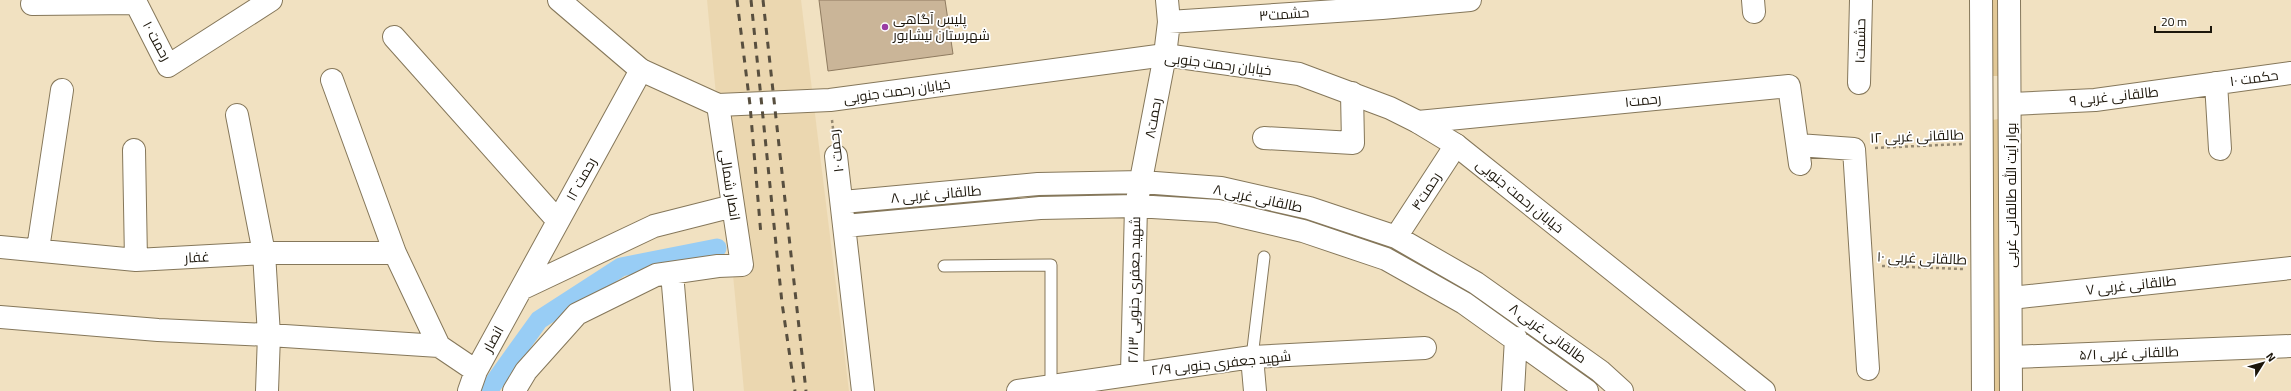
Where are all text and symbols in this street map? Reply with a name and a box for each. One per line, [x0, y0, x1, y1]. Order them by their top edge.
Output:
street label: حشمت۳ [1258, 0, 1310, 29]
place label: پلیس آگاهی شهرستان نیشابور [892, 6, 990, 48]
scale bar [2155, 8, 2211, 34]
text: 20 m [2161, 10, 2187, 33]
street label: رحمت ۱۰ [135, 16, 179, 66]
street label: حشمت۱ [1847, 18, 1873, 64]
marker: پلیس آگاهی شهرستان نیشابور [880, 22, 890, 32]
street label: خیابان رحمت جنوبی [1163, 45, 1273, 83]
street label: حکمت ۱۰ [2228, 62, 2280, 94]
street label: خیابان رحمت جنوبی [842, 71, 952, 111]
street label: طالقانی غربی ۹ [2068, 78, 2160, 114]
street label: رحمت۱ [1623, 85, 1663, 115]
street label: رحمت۸ [1137, 96, 1169, 140]
street label: طالقانی غربی ۱۲ [1870, 121, 1964, 151]
street label: بوار آیت الله طالقانی غربی [1998, 122, 2024, 268]
street label: رحمت ۱۰ [820, 128, 852, 174]
street label: انصار شمالی [712, 148, 748, 222]
street label: رحمت ۱۲ [558, 152, 604, 206]
street label: خیابان رحمت جنوبی [1470, 152, 1570, 240]
street label: رحمت۴ [1404, 166, 1448, 216]
street label: طالقانی غربی ۸ [1211, 176, 1305, 220]
street label: طالقانی غربی ۸ [889, 177, 983, 211]
street label: شهید جعفری جنوبی ۲/۱۳ [1120, 216, 1148, 364]
street label: غفار [183, 243, 210, 271]
street label: طالقانی غربی ۱۰ [1876, 243, 1968, 273]
street label: طالقانی غربی ۷ [2084, 267, 2178, 303]
street label: طالقانی غربی ۸ [1504, 296, 1592, 370]
street label: انصار [475, 321, 511, 358]
street label: طالقانی غربی ۵/۱ [2079, 338, 2179, 368]
street label: شهید جعفری جنوبی ۲/۹ [1150, 343, 1292, 383]
north arrow [2243, 343, 2283, 383]
text: N [2261, 348, 2281, 366]

